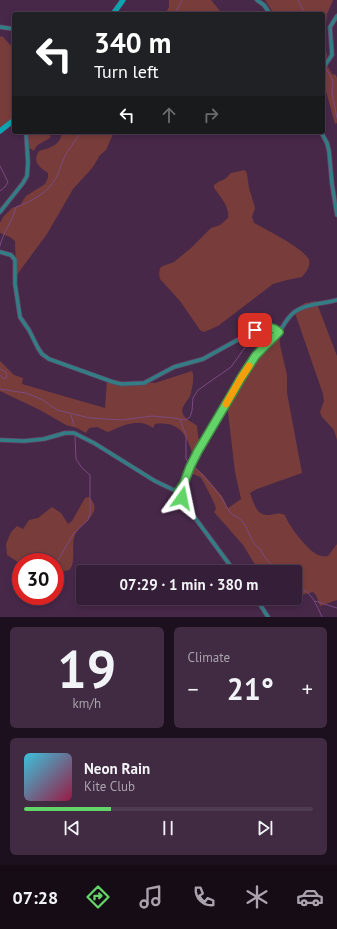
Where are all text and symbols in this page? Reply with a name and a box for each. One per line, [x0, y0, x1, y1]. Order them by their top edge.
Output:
text: 340 m [94, 24, 171, 61]
icon: left [28, 28, 80, 80]
text: Turn left [94, 60, 159, 83]
icon: left [116, 104, 138, 126]
icon: ahead [158, 104, 180, 126]
icon: right [200, 104, 222, 126]
pin [238, 313, 272, 347]
icon: arrive [244, 319, 266, 341]
position arrow [161, 477, 203, 519]
speed limit sign: 30 [12, 553, 64, 605]
text: 07:29 · 1 min · 380 m [120, 575, 258, 594]
text: 19 [57, 635, 116, 702]
text: Climate [188, 649, 230, 666]
text: 21° [227, 669, 274, 708]
text: − [188, 675, 199, 703]
text: + [302, 675, 313, 703]
text: km/h [73, 695, 101, 712]
text: Neon Rain [84, 759, 150, 778]
text: Kite Club [84, 778, 135, 795]
icon: previous [61, 817, 83, 839]
icon: pause [157, 817, 179, 839]
icon: next [254, 817, 276, 839]
icon: directions [84, 883, 112, 911]
icon: music [137, 883, 165, 911]
icon: phone [190, 883, 218, 911]
icon: climate [243, 883, 271, 911]
icon: car [296, 883, 324, 911]
text: 07:28 [13, 886, 58, 909]

